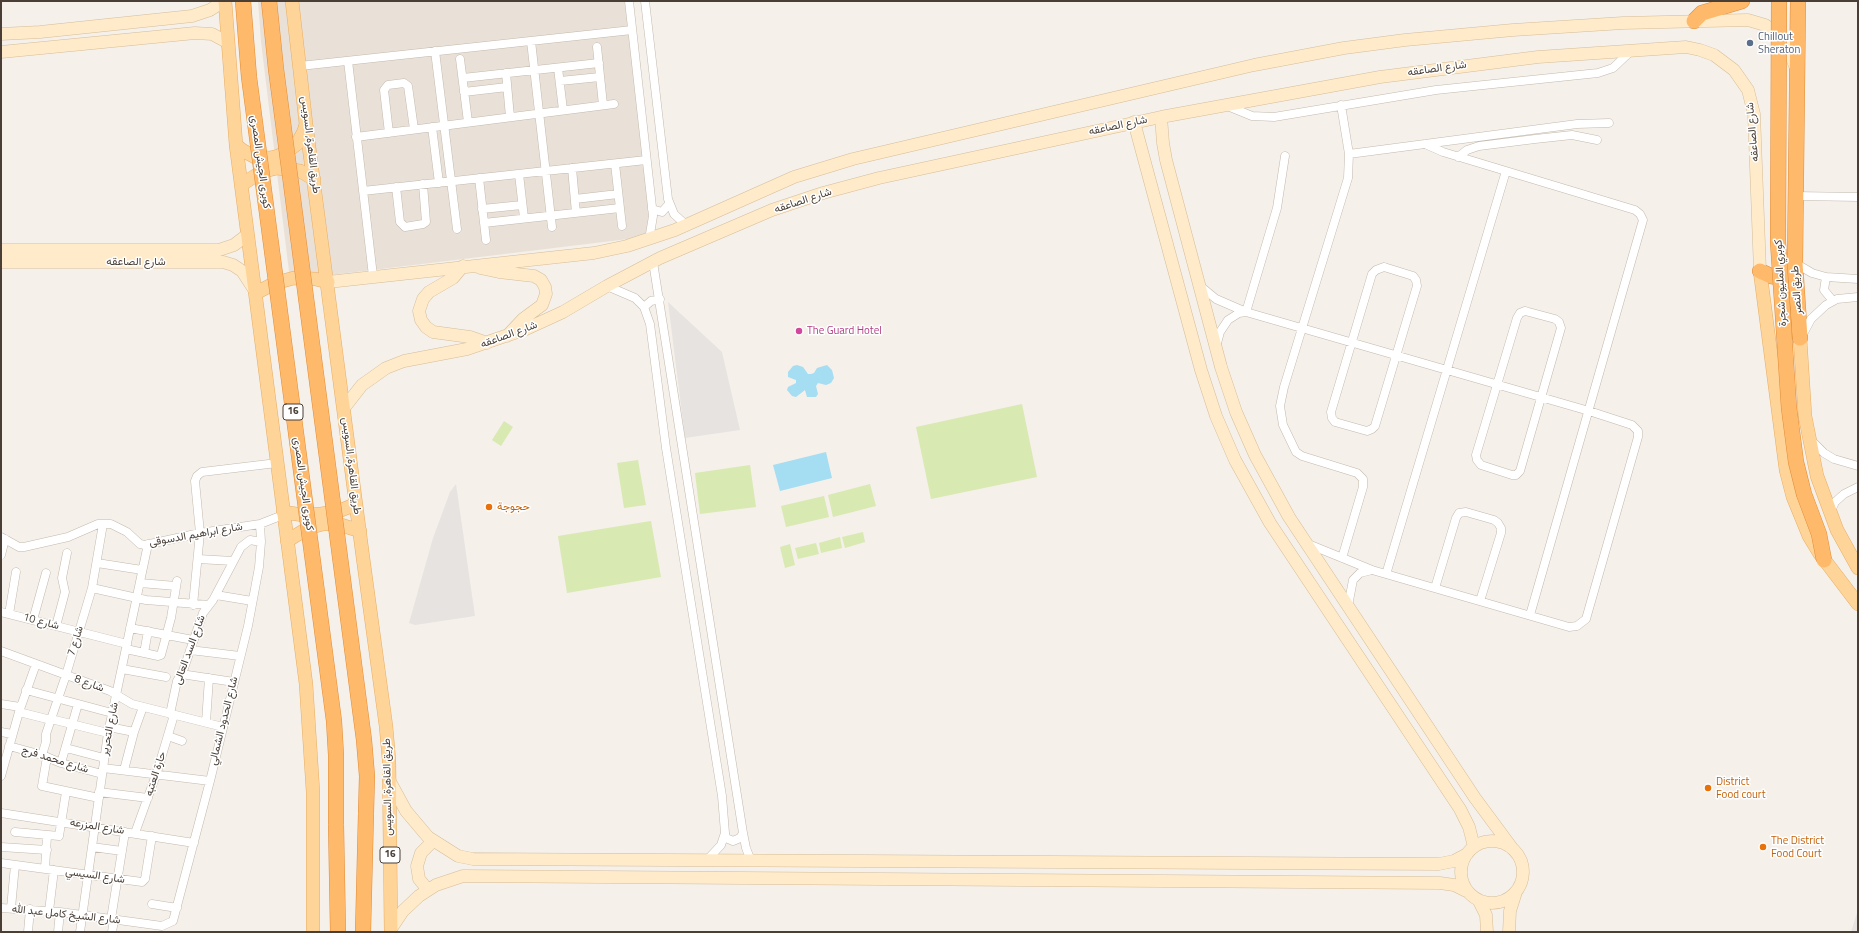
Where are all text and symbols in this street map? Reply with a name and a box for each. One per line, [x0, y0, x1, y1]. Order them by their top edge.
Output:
place label: Chillout Sheraton [1758, 30, 1800, 56]
marker: Chillout Sheraton [1745, 38, 1755, 48]
street label: شارع الصاعقه [1407, 58, 1467, 80]
street label: طريق القاهرة, السويس [297, 96, 323, 194]
street label: شارع الصاعقه [1744, 102, 1762, 162]
street label: شارع الصاعقه [1088, 113, 1148, 139]
street label: كوبرى الجيش المصرى [247, 114, 273, 210]
street label: شارع الصاعقه [773, 186, 833, 216]
street label: كوبري المليون شجرة [1772, 239, 1790, 327]
street label: شارع الصاعقه [106, 255, 166, 269]
street label: طريق النصر [1789, 265, 1805, 315]
street label: شارع الصاعقه [479, 319, 539, 351]
place label: The Guard Hotel [807, 324, 882, 338]
marker: The Guard Hotel [794, 326, 804, 336]
road number: 16 [283, 404, 303, 420]
street label: طريق القاهرة, السويس [338, 417, 364, 515]
street label: كوبرى الجيش المصرى [290, 436, 316, 532]
place label: حجوجة [497, 500, 530, 514]
marker: حجوجة [484, 502, 494, 512]
street label: شارع ابراهيم الدسوقى [148, 520, 244, 550]
street label: شارع 10 [21, 611, 61, 633]
street label: شارع السد العالى [171, 613, 209, 687]
street label: شارع 7 [65, 624, 87, 658]
street label: شارع 8 [72, 673, 106, 695]
street label: شارع الحدود الشمالي [207, 675, 241, 767]
street label: شارع التحرير [98, 701, 122, 757]
street label: طريق القاهرة, السويس [381, 738, 395, 836]
street label: شارع محمد فرج [20, 744, 90, 776]
street label: حارة العتبه [143, 750, 169, 798]
place label: District Food court [1716, 775, 1765, 801]
marker: District Food court [1703, 783, 1713, 793]
street label: شارع المزرعه [69, 816, 125, 838]
place label: The District Food Court [1771, 834, 1824, 860]
marker: The District Food Court [1758, 842, 1768, 852]
road number: 16 [380, 847, 400, 863]
street label: شارع السيسي [64, 865, 126, 887]
street label: شارع الشيخ كامل عبد الله [11, 903, 121, 927]

